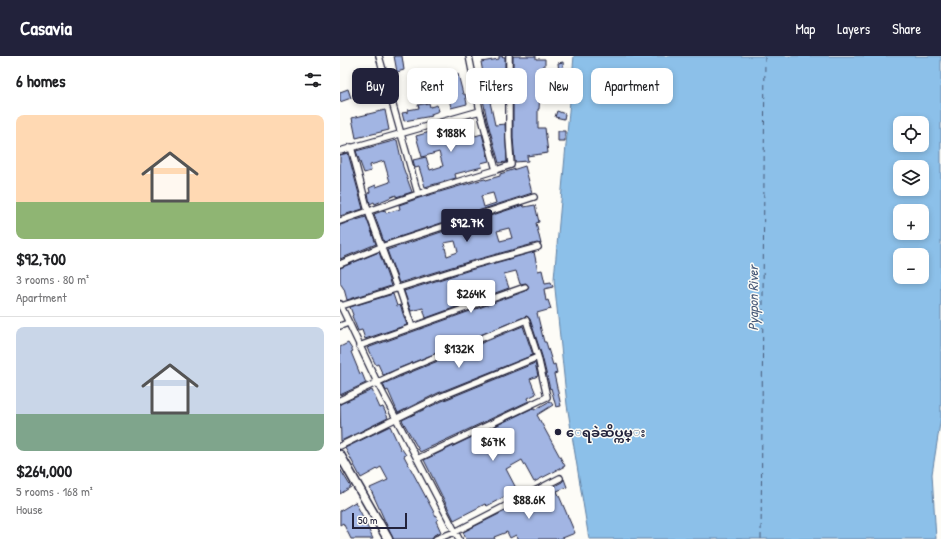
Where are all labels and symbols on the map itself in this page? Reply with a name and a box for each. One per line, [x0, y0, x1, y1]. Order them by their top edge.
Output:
pin: $188K [423, 119, 479, 153]
pin: $92.7K [434, 209, 500, 243]
water label: Pyapon River [743, 264, 763, 331]
pin: $264K [443, 280, 499, 314]
pin: $132K [431, 335, 487, 369]
place label: ေရခဲဆိပ္ကမ္း [566, 423, 645, 443]
marker: ေရခဲဆိပ္ကမ္း [553, 427, 563, 437]
pin: $67K [469, 428, 517, 462]
pin: $88.6K [496, 486, 562, 520]
scale bar [352, 511, 407, 530]

